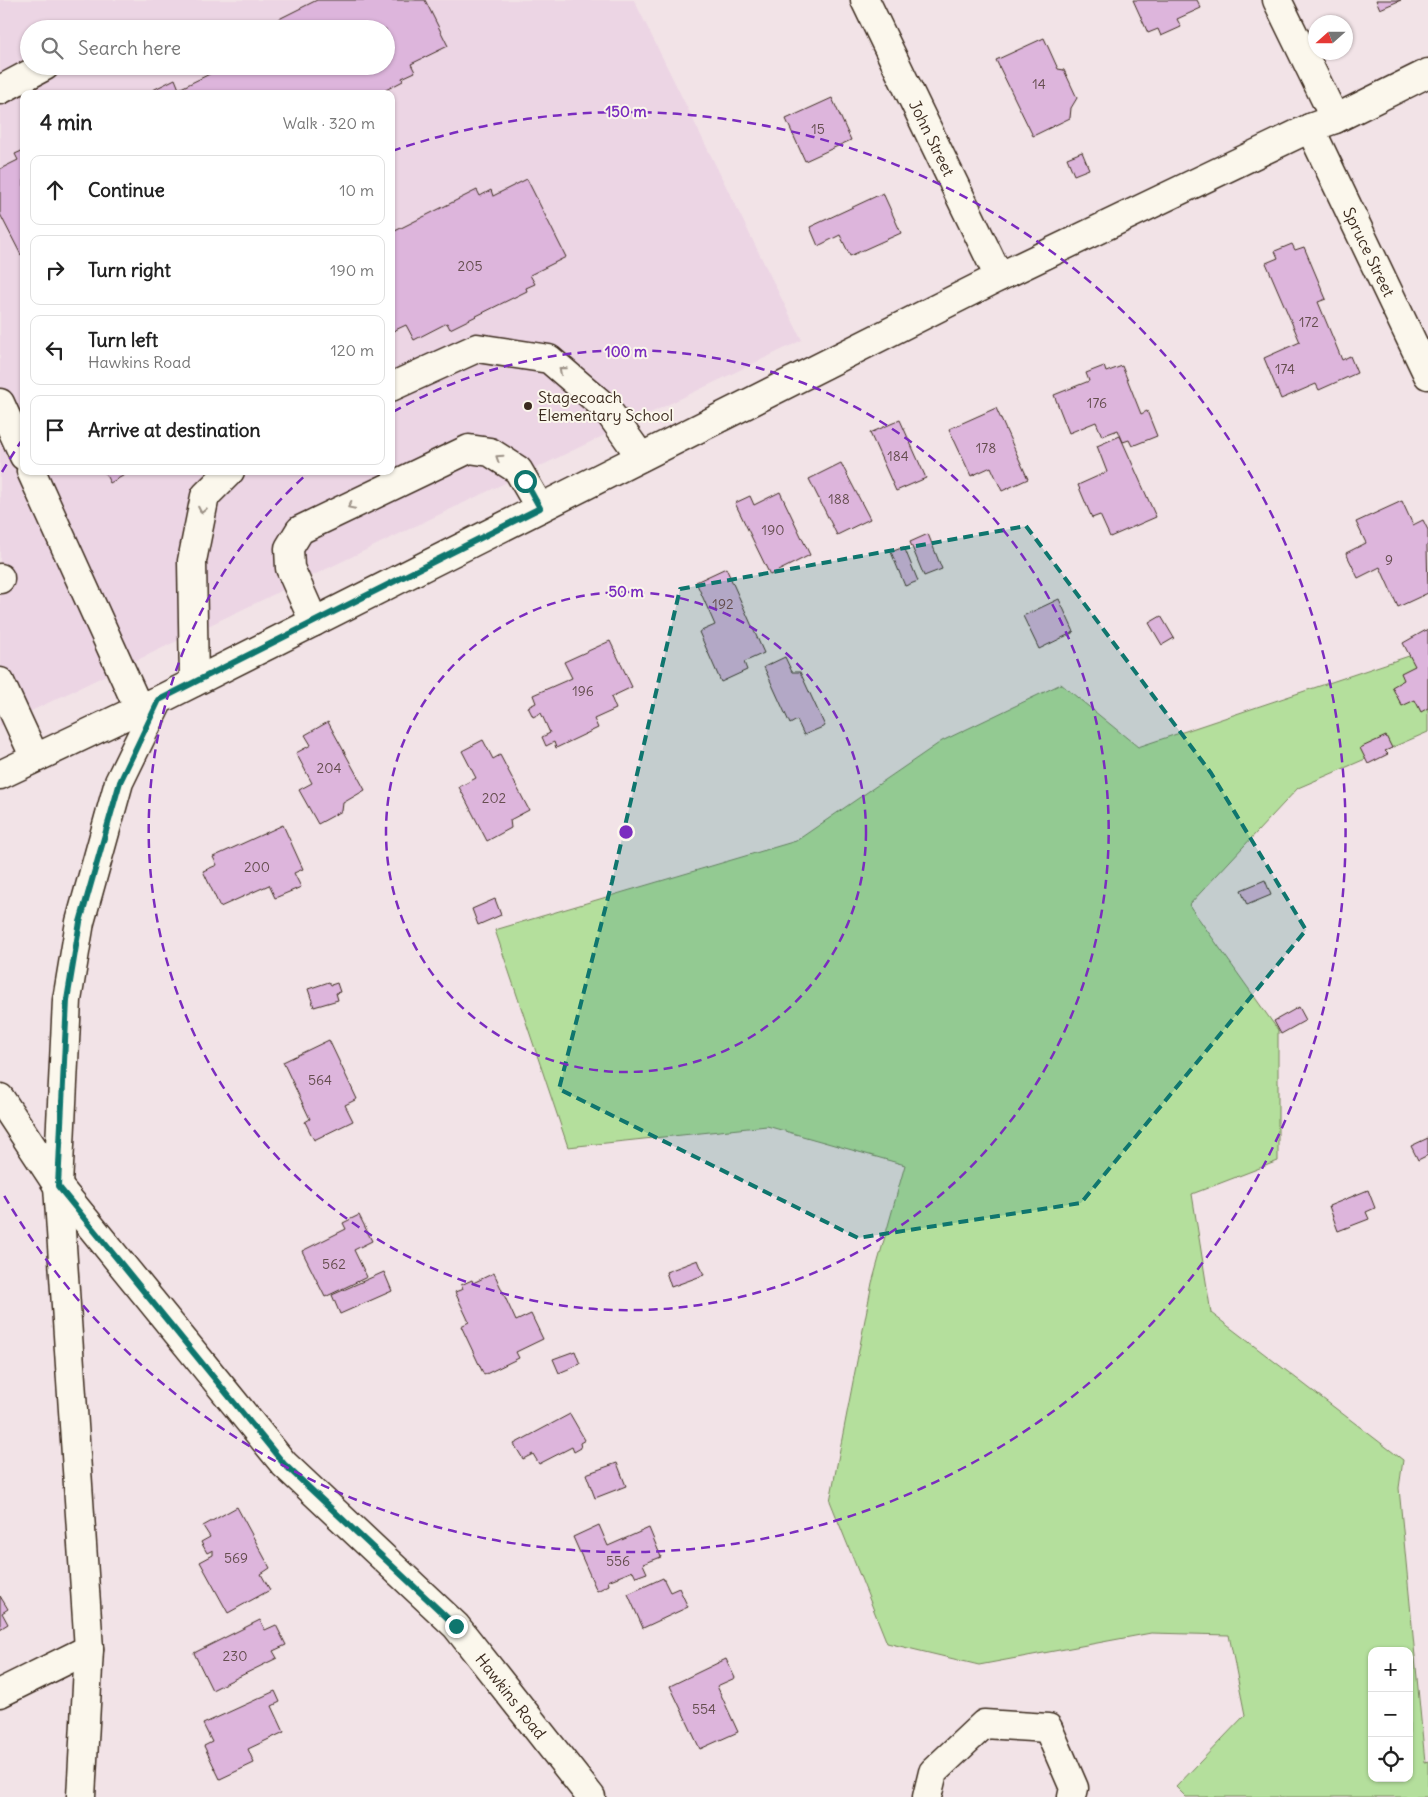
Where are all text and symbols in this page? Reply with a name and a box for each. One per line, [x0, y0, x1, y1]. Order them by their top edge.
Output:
north arrow [1308, 15, 1353, 60]
search box [20, 20, 395, 75]
icon: search [38, 34, 66, 62]
text: Search here [78, 36, 181, 60]
house number: 14 [1032, 75, 1046, 93]
street label: John Street [905, 97, 959, 180]
text: 150 m [605, 102, 647, 121]
text: 4 min [40, 109, 92, 136]
text: Walk · 320 m [283, 113, 375, 133]
house number: 15 [811, 120, 825, 138]
icon: ahead [41, 176, 69, 204]
text: Continue [88, 178, 165, 202]
text: 10 m [339, 180, 374, 200]
street label: Spruce Street [1339, 204, 1399, 300]
icon: right [41, 256, 69, 284]
house number: 205 [458, 257, 482, 275]
text: Turn right [88, 258, 171, 282]
text: 190 m [330, 260, 374, 280]
house number: 172 [1299, 313, 1319, 331]
text: Turn left [88, 328, 158, 352]
icon: left [41, 336, 69, 364]
text: 120 m [331, 340, 374, 360]
text: 100 m [605, 342, 647, 361]
text: Hawkins Road [88, 352, 191, 372]
house number: 174 [1275, 360, 1295, 378]
one-way arrow [559, 367, 568, 375]
place label: Stagecoach Elementary School [538, 387, 673, 425]
house number: 176 [1087, 394, 1107, 412]
marker: Stagecoach Elementary School [522, 400, 534, 412]
icon: arrive [41, 416, 69, 444]
text: Arrive at destination [88, 418, 261, 442]
house number: 178 [976, 439, 996, 457]
house number: 184 [887, 447, 909, 465]
one-way arrow [495, 455, 505, 464]
route start [514, 470, 537, 493]
house number: 188 [828, 490, 850, 508]
one-way arrow [348, 499, 357, 509]
one-way arrow [198, 505, 208, 514]
house number: 190 [762, 521, 784, 539]
house number: 9 [1385, 551, 1393, 569]
text: 50 m [608, 582, 644, 601]
house number: 192 [712, 595, 734, 613]
house number: 196 [572, 682, 594, 700]
house number: 204 [317, 759, 341, 777]
house number: 202 [482, 789, 507, 807]
centre of rings [617, 823, 635, 841]
house number: 200 [244, 858, 270, 876]
house number: 564 [308, 1071, 332, 1089]
house number: 562 [322, 1255, 346, 1273]
house number: 569 [224, 1549, 248, 1567]
house number: 556 [606, 1552, 630, 1570]
route end [445, 1615, 468, 1638]
house number: 230 [223, 1647, 247, 1665]
map controls [1368, 1647, 1413, 1782]
button: + [1368, 1647, 1413, 1692]
street label: Hawkins Road [471, 1649, 551, 1743]
button: − [1368, 1692, 1413, 1737]
house number: 554 [692, 1700, 716, 1718]
button: locate [1368, 1737, 1413, 1782]

